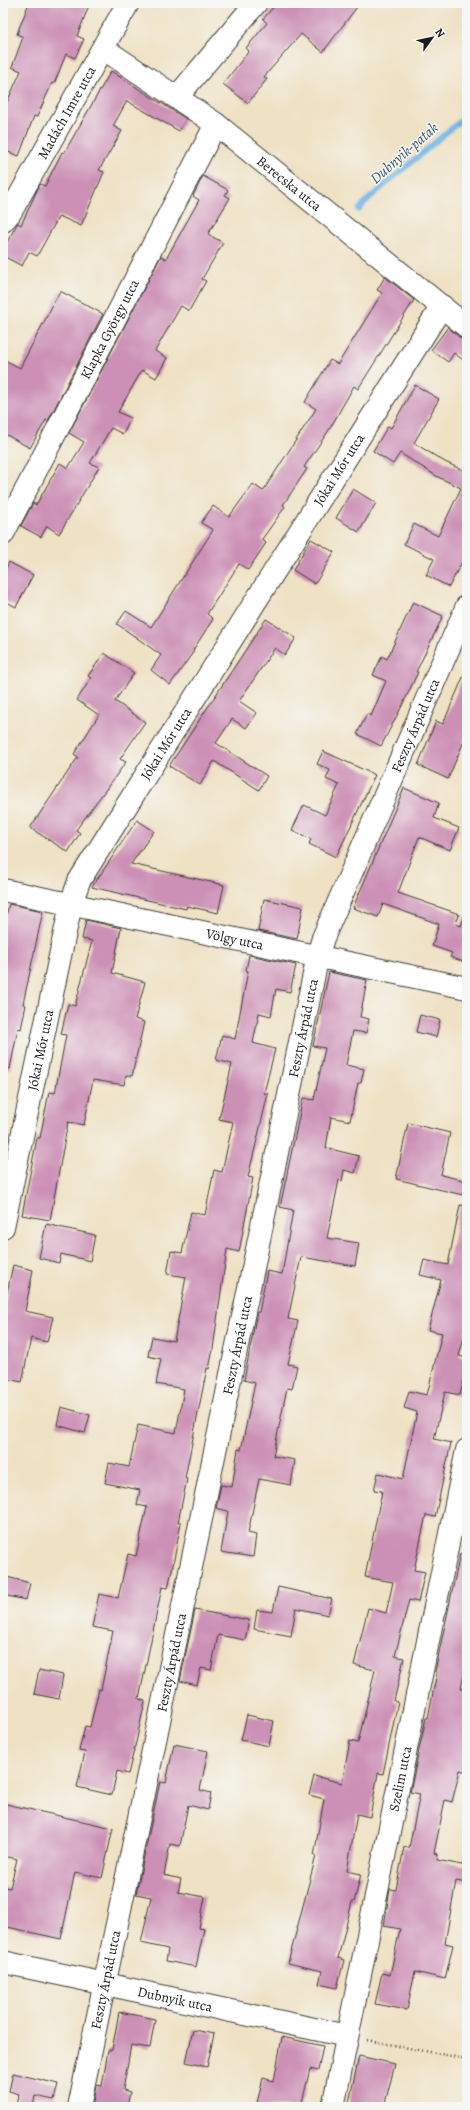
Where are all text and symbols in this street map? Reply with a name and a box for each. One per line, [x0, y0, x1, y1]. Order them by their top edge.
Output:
north arrow [412, 18, 452, 58]
text: N [431, 25, 448, 40]
street label: Madách Imre utca [33, 62, 101, 163]
water label: Dubnyik-patak [366, 118, 443, 188]
street label: Berecska utca [253, 152, 326, 216]
street label: Klapka György utca [76, 276, 144, 383]
street label: Jókai Mór utca [309, 430, 369, 510]
street label: Feszty Árpád utca [387, 675, 445, 776]
street label: Jókai Mór utca [136, 704, 196, 784]
street label: Völgy utca [203, 924, 266, 955]
street label: Feszty Árpád utca [284, 976, 323, 1079]
street label: Jókai Mór utca [23, 1007, 59, 1092]
street label: Feszty Árpád utca [218, 1294, 257, 1397]
street label: Feszty Árpád utca [152, 1611, 191, 1714]
street label: Szelim utca [384, 1744, 416, 1813]
street label: Feszty Árpád utca [86, 1928, 126, 2031]
street label: Dubnyik utca [136, 1982, 215, 2017]

